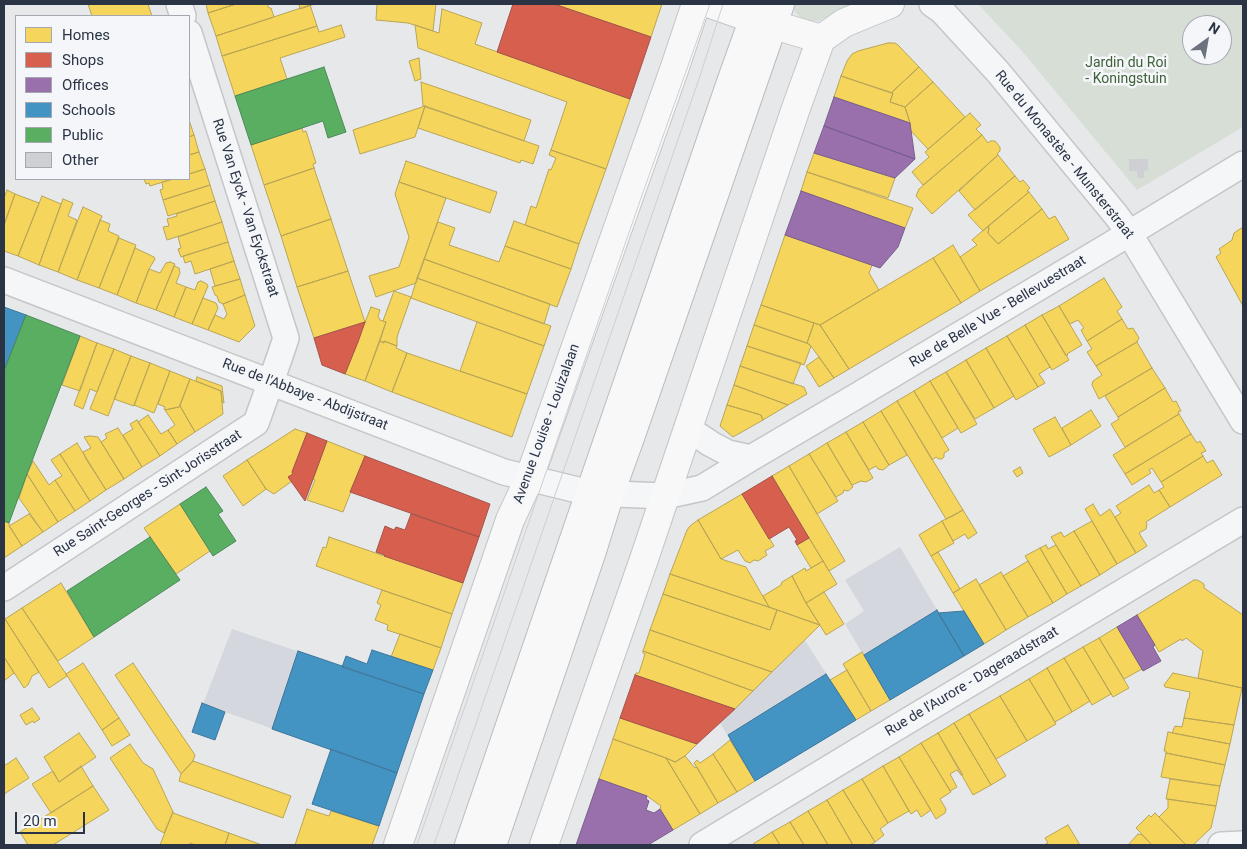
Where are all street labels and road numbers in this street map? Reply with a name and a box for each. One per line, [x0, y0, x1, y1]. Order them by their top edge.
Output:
street label: Rue du Monastère - Munsterstraat [991, 67, 1137, 243]
street label: Rue Van Eyck - Van Eyckstraat [208, 117, 282, 299]
street label: Rue de Belle Vue - Bellevuestraat [907, 253, 1089, 371]
street label: Avenue Louise - Louizalaan [510, 342, 584, 506]
street label: Rue de l'Abbaye - Abdijstraat [220, 356, 390, 434]
street label: Rue Saint-Georges - Sint-Jorisstraat [51, 427, 245, 561]
street label: Rue de l'Aurore - Dageraadstraat [882, 624, 1062, 740]

